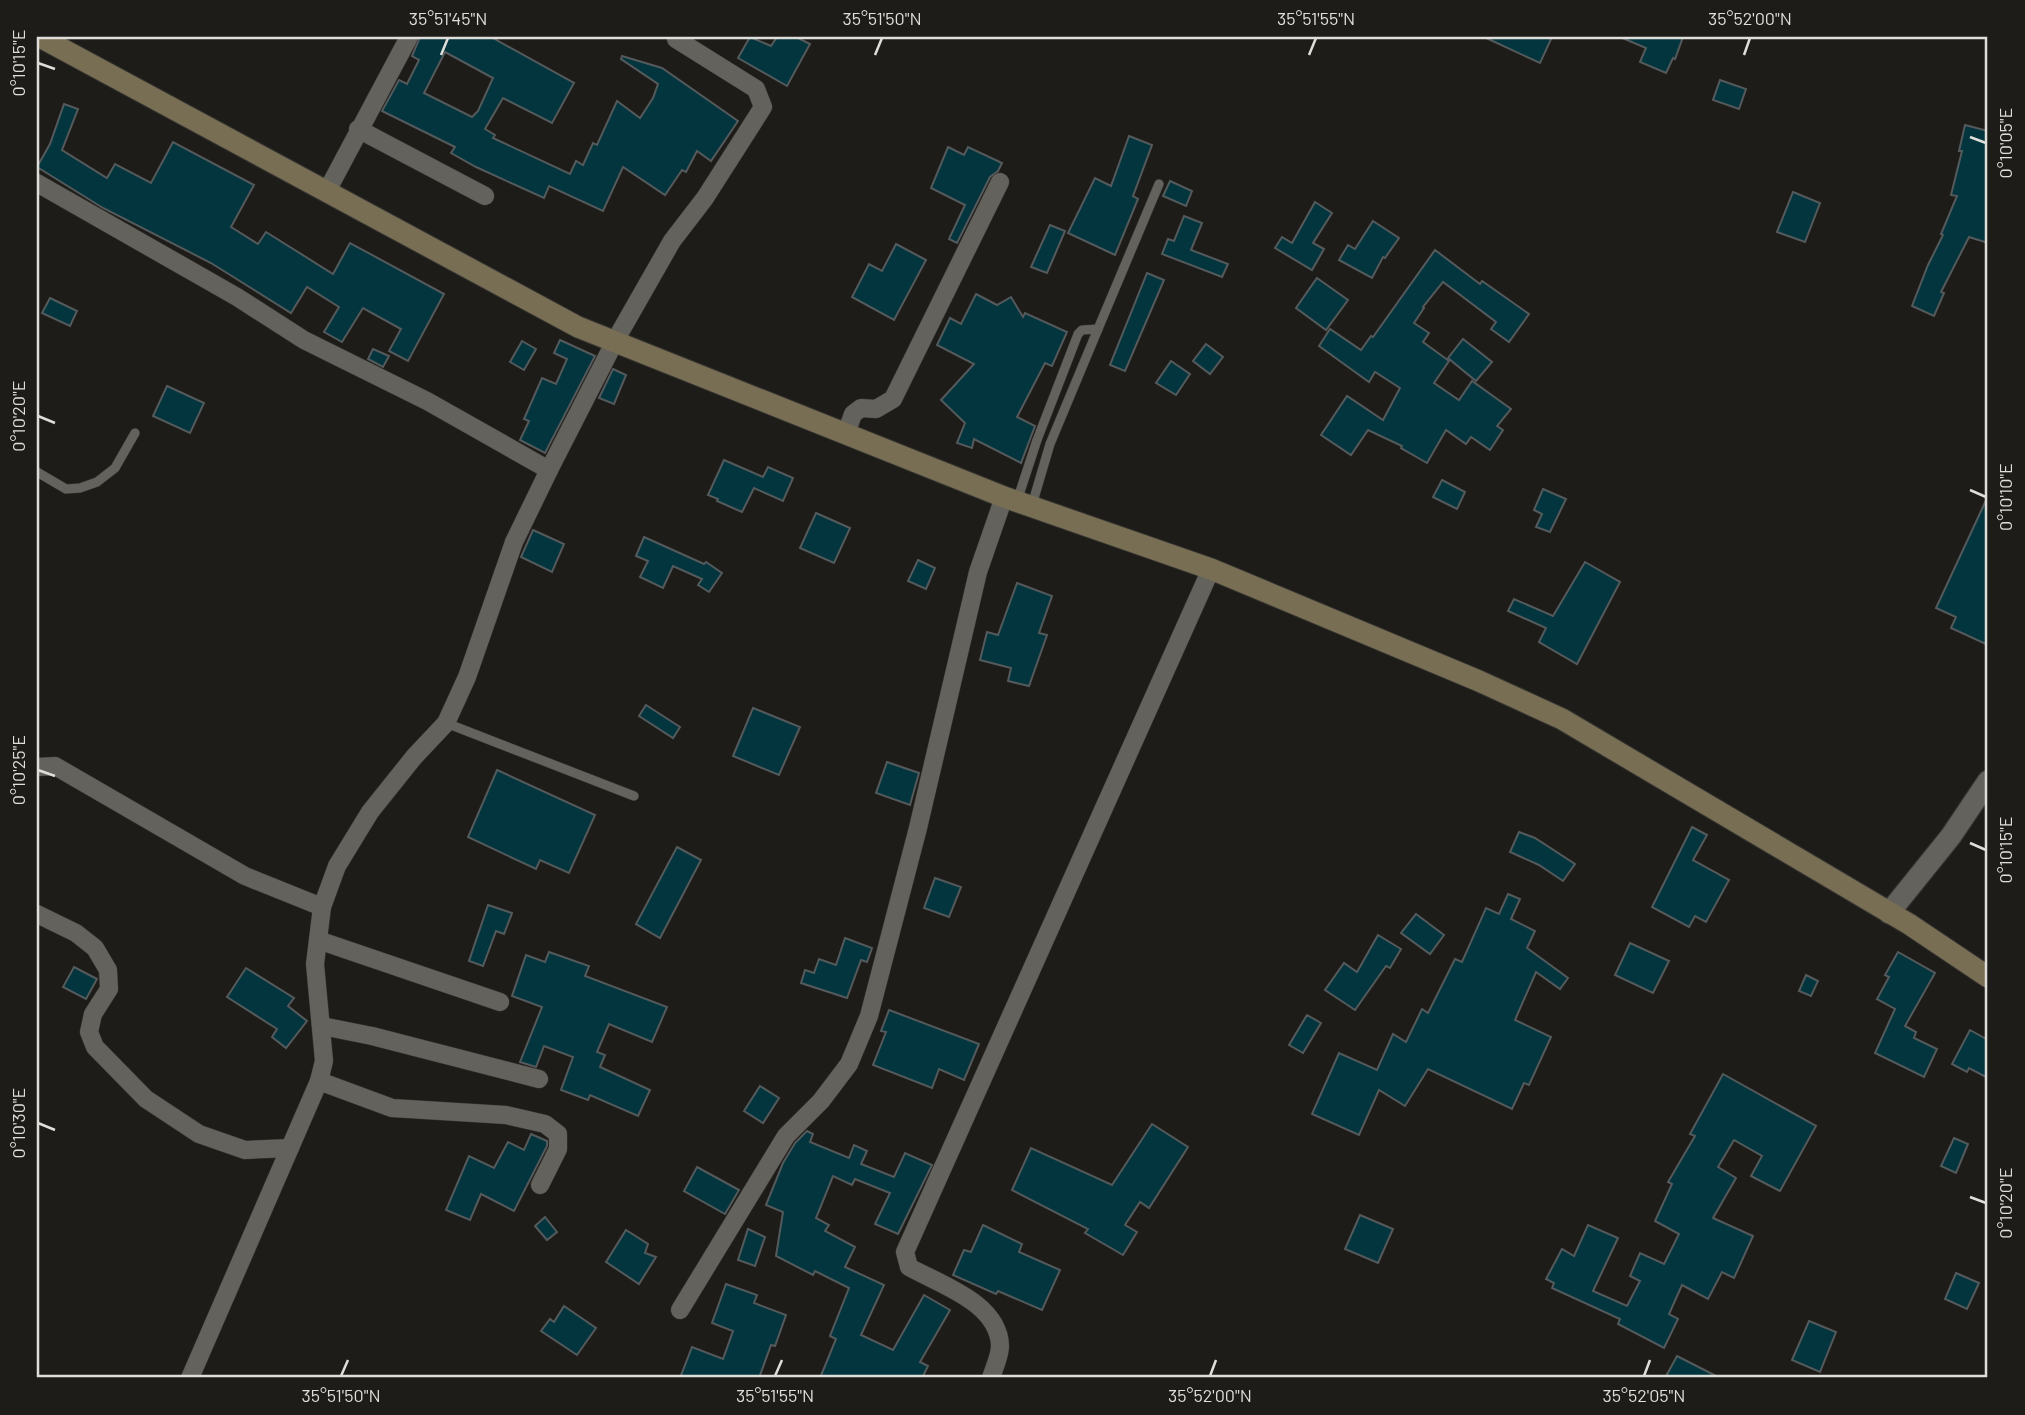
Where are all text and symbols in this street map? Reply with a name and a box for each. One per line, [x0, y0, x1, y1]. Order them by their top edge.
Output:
text: 35°51'45"N [409, 7, 487, 29]
text: 35°51'50"N [842, 7, 922, 29]
text: 35°51'55"N [1277, 7, 1355, 29]
text: 35°52'00"N [1708, 7, 1792, 29]
text: 0°10'15"E [7, 29, 29, 97]
text: 0°10'05"E [1994, 108, 2016, 178]
text: 0°10'20"E [7, 380, 29, 452]
text: 0°10'10"E [1994, 463, 2016, 531]
text: 0°10'25"E [7, 735, 29, 805]
text: 0°10'15"E [1994, 816, 2016, 884]
text: 0°10'30"E [7, 1088, 29, 1158]
text: 0°10'20"E [1994, 1167, 2016, 1239]
text: 35°51'50"N [301, 1384, 381, 1406]
text: 35°51'55"N [736, 1384, 814, 1406]
text: 35°52'00"N [1168, 1384, 1252, 1406]
text: 35°52'05"N [1603, 1384, 1685, 1406]

